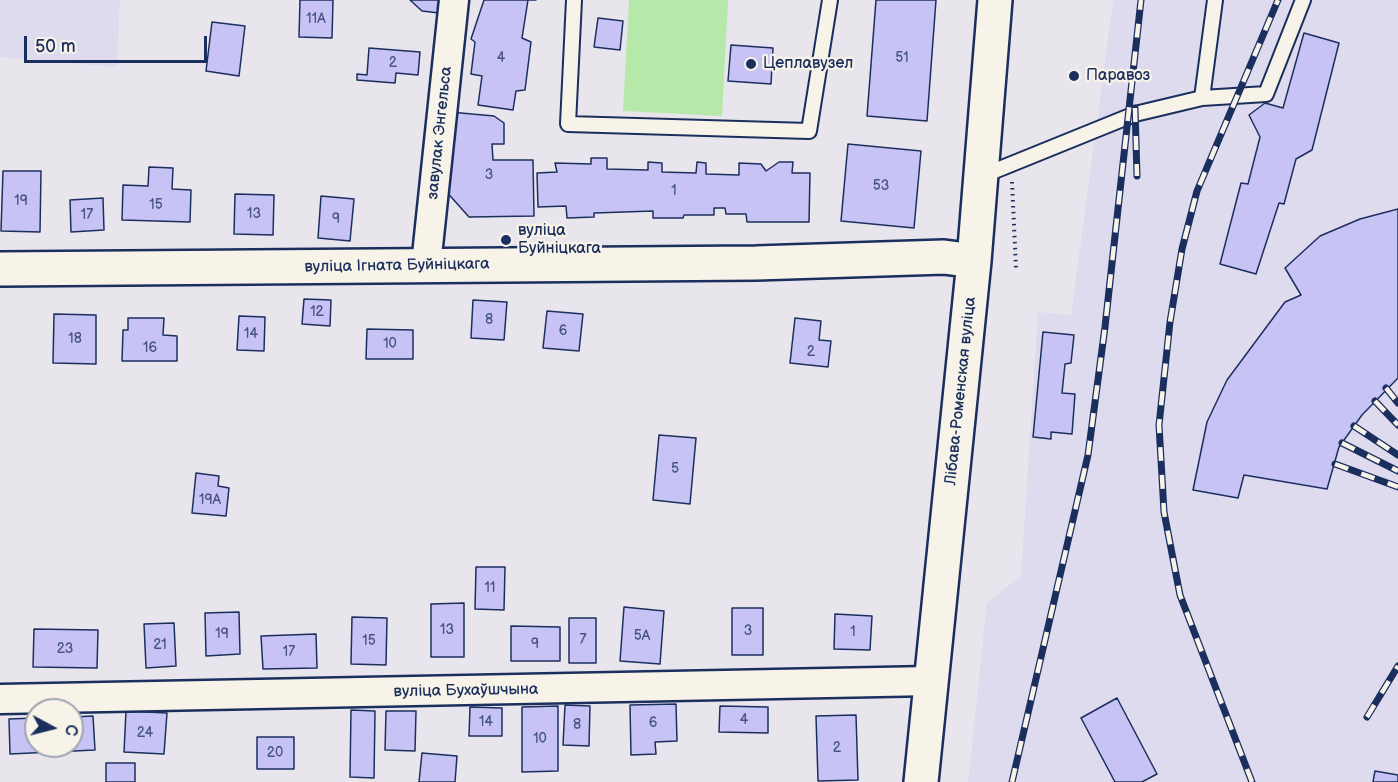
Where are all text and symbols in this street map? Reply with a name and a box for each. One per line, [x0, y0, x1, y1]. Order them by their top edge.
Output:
house number: 11А [306, 11, 326, 27]
scale bar [27, 24, 210, 62]
text: 50 m [35, 36, 76, 57]
house number: 4 [497, 50, 505, 66]
house number: 51 [895, 50, 909, 66]
place label: Цеплавузел [763, 54, 853, 74]
house number: 2 [389, 55, 397, 71]
marker: Цеплавузел [744, 57, 758, 71]
street label: завулак Энгельса [423, 66, 457, 200]
place label: Паравоз [1086, 66, 1150, 86]
marker: Паравоз [1067, 69, 1081, 83]
house number: 3 [485, 167, 493, 183]
house number: 53 [873, 178, 889, 194]
house number: 1 [671, 183, 677, 199]
house number: 19 [14, 193, 28, 209]
house number: 15 [149, 197, 163, 213]
house number: 13 [247, 206, 261, 222]
house number: 17 [81, 207, 93, 223]
house number: 9 [332, 211, 340, 227]
place label: вуліца Буйніцкага [518, 221, 601, 259]
marker: вуліца Буйніцкага [499, 233, 513, 247]
street label: вуліца Ігната Буйніцкага [304, 255, 490, 277]
street label: Лібава-Роменская вуліца [942, 296, 980, 486]
house number: 12 [310, 304, 324, 320]
house number: 8 [485, 312, 493, 328]
house number: 6 [559, 323, 567, 339]
house number: 14 [244, 326, 258, 342]
house number: 18 [68, 331, 82, 347]
house number: 10 [383, 336, 397, 352]
house number: 16 [143, 340, 157, 356]
house number: 2 [807, 344, 815, 360]
house number: 5 [671, 461, 679, 477]
house number: 19А [199, 492, 221, 508]
house number: 11 [485, 580, 495, 596]
house number: 13 [440, 622, 454, 638]
house number: 3 [744, 623, 752, 639]
house number: 1 [850, 624, 856, 640]
house number: 19 [215, 626, 229, 642]
house number: 5А [634, 628, 650, 644]
house number: 7 [580, 632, 586, 648]
house number: 15 [362, 633, 376, 649]
house number: 9 [531, 636, 539, 652]
house number: 21 [153, 637, 167, 653]
house number: 23 [57, 641, 73, 657]
house number: 17 [283, 644, 295, 660]
street label: вуліца Бухаўшчына [393, 680, 539, 702]
north arrow [24, 698, 84, 758]
house number: 4 [740, 712, 748, 728]
house number: 14 [479, 714, 493, 730]
house number: 6 [649, 715, 657, 731]
house number: 8 [573, 717, 581, 733]
text: С [60, 723, 80, 737]
house number: 24 [137, 725, 153, 741]
house number: 10 [533, 731, 547, 747]
house number: 2 [833, 740, 841, 756]
house number: 20 [267, 745, 283, 761]

